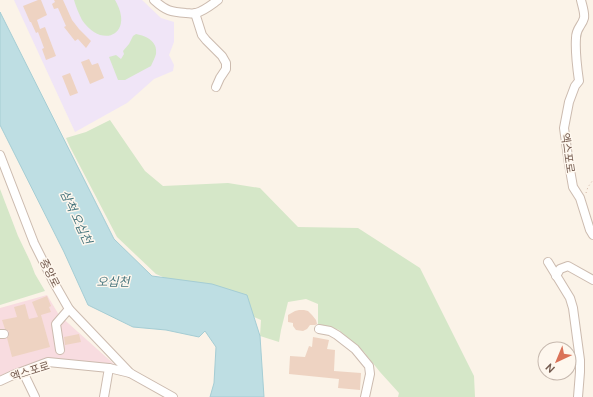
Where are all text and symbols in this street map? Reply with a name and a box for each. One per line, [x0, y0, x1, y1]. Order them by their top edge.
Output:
street label: 엑스포로 [559, 132, 577, 174]
water label: 삼척 오십천 [58, 188, 95, 248]
street label: 중앙로 [38, 257, 62, 289]
water label: 오십천 [96, 275, 132, 288]
north arrow [537, 341, 577, 381]
street label: 엑스포로 [9, 359, 51, 383]
text: N [543, 361, 557, 375]

